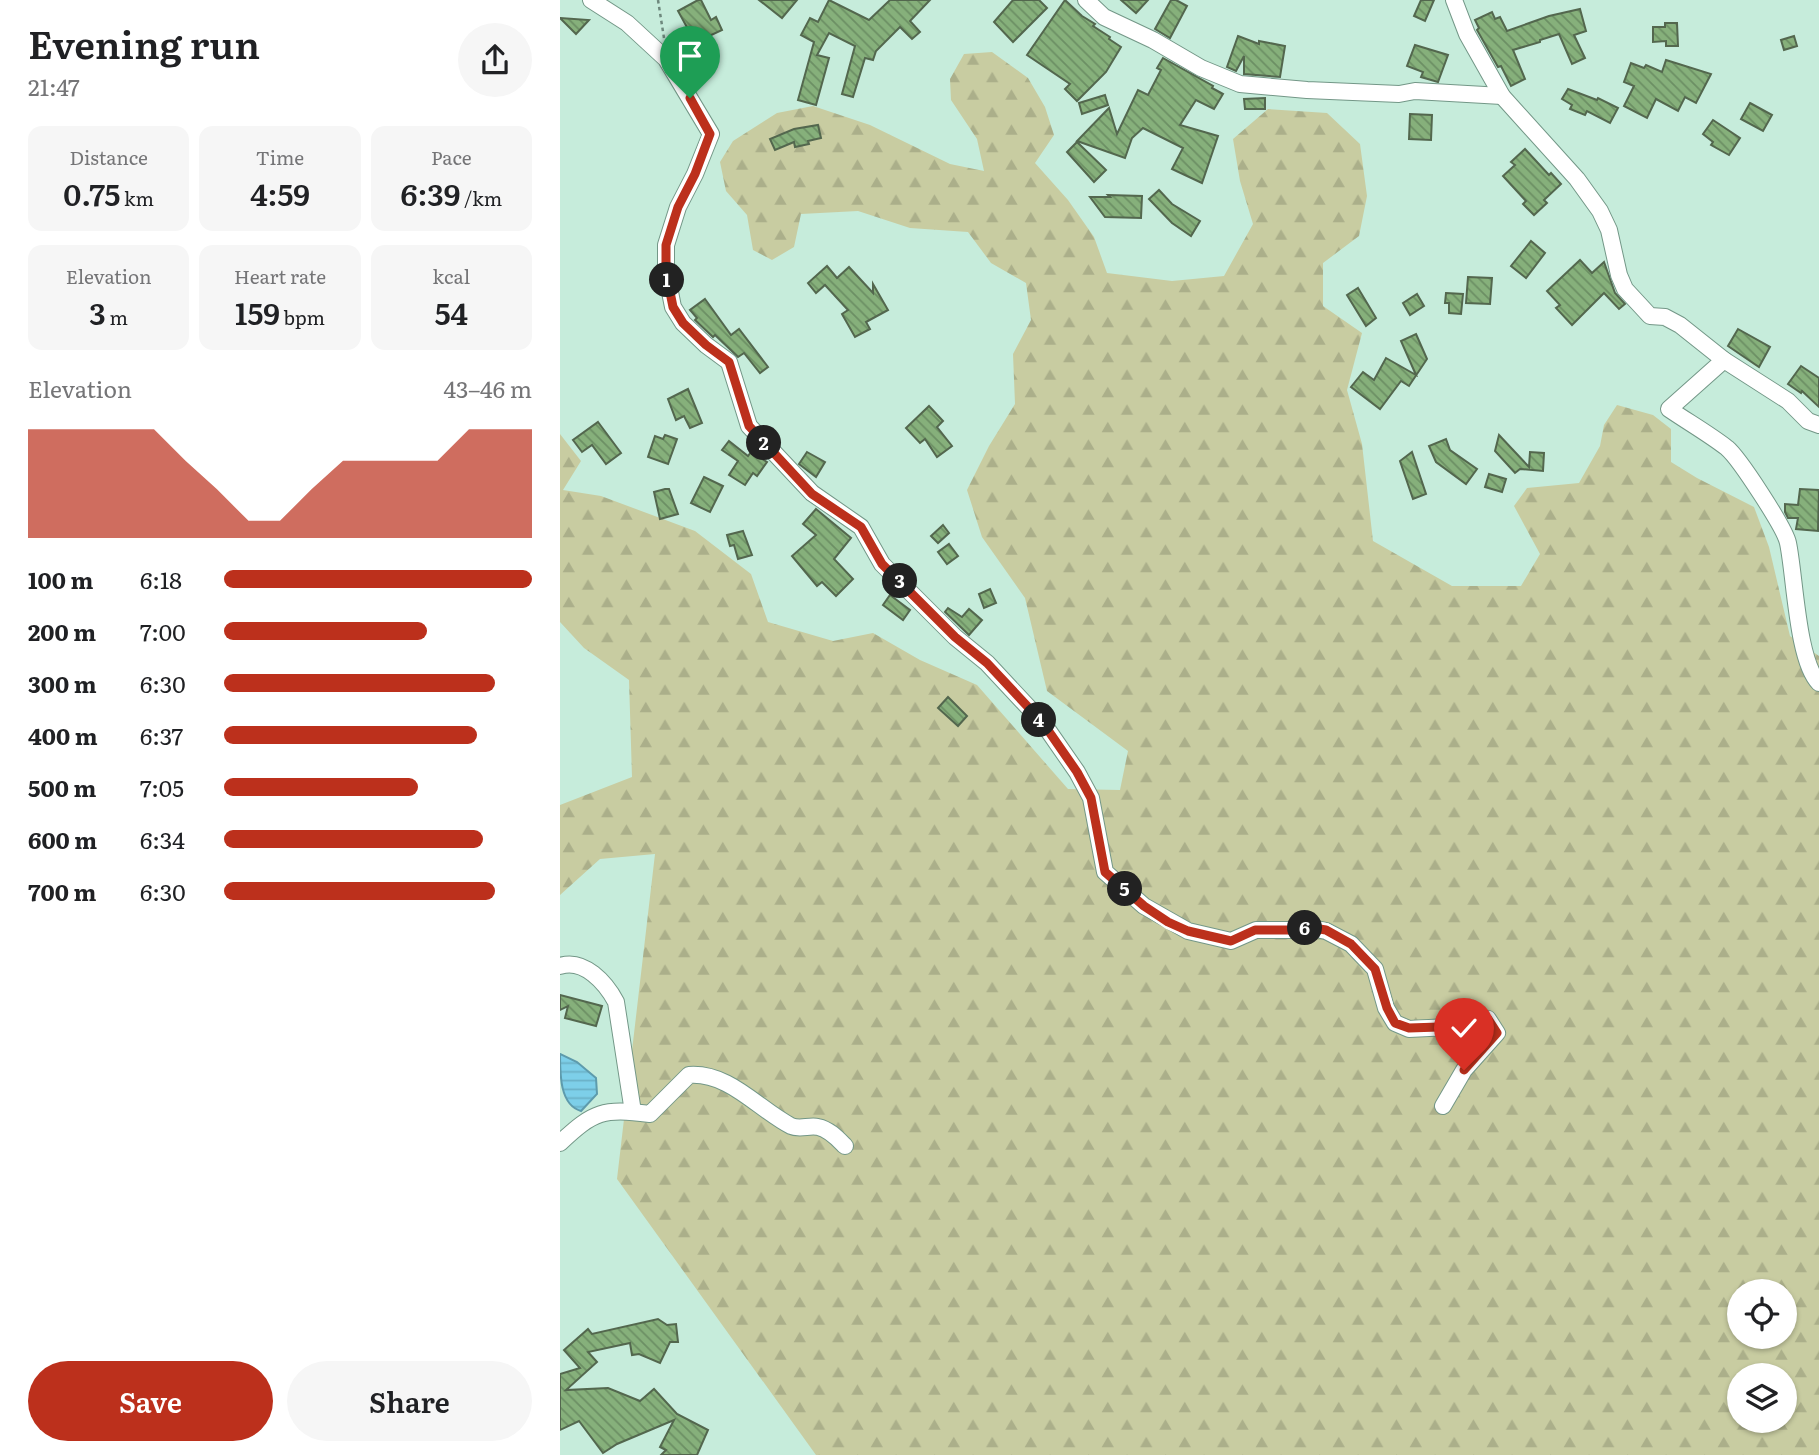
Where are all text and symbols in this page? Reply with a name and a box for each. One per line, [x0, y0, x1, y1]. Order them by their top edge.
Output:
text: Evening run [28, 14, 260, 71]
button: share [458, 23, 532, 97]
pin [660, 26, 720, 98]
icon: arrive [671, 37, 709, 75]
text: 21:47 [28, 69, 80, 103]
text: Distance [69, 143, 148, 171]
text: Time [256, 143, 304, 171]
text: Pace [431, 143, 472, 171]
text: 0.75 [63, 171, 120, 215]
text: 4:59 [250, 171, 310, 215]
text: 6:39 [401, 171, 460, 215]
text: km [120, 184, 154, 212]
text: /km [460, 184, 502, 212]
text: Elevation [66, 262, 152, 290]
text: Heart rate [234, 262, 326, 290]
text: kcal [433, 262, 470, 290]
pin: 1 [650, 262, 684, 298]
text: 1 [663, 265, 670, 293]
text: 3 [89, 290, 106, 334]
text: 159 [235, 290, 280, 334]
text: 54 [435, 290, 468, 334]
text: m [106, 303, 128, 331]
text: bpm [280, 303, 325, 331]
text: Elevation [28, 371, 132, 405]
text: 43–46 m [443, 371, 532, 405]
pin: 2 [746, 426, 782, 460]
text: 2 [758, 428, 769, 456]
text: 100 m [28, 562, 93, 596]
text: 6:18 [140, 562, 182, 596]
pin: 3 [882, 564, 918, 598]
text: 3 [894, 566, 905, 594]
text: 200 m [28, 614, 96, 648]
text: 7:00 [140, 614, 185, 648]
text: 300 m [28, 666, 97, 700]
text: 6:30 [140, 666, 186, 700]
pin: 4 [1022, 702, 1056, 738]
text: 4 [1033, 705, 1044, 733]
text: 400 m [28, 718, 98, 752]
text: 6:37 [140, 718, 183, 752]
text: 500 m [28, 770, 96, 804]
text: 7:05 [140, 770, 184, 804]
text: 600 m [28, 822, 97, 856]
text: 6:34 [140, 822, 185, 856]
pin: 5 [1108, 872, 1142, 906]
text: 700 m [28, 874, 96, 908]
text: 6:30 [140, 874, 186, 908]
text: 5 [1119, 874, 1130, 902]
pin: 6 [1288, 911, 1322, 946]
text: 6 [1299, 913, 1310, 941]
pin [1434, 998, 1494, 1070]
icon: check [1445, 1009, 1483, 1047]
map controls [1727, 1279, 1797, 1433]
button: locate [1727, 1279, 1797, 1349]
button: Save [28, 1361, 273, 1441]
button: Share [287, 1361, 532, 1441]
button: layers [1727, 1363, 1797, 1433]

